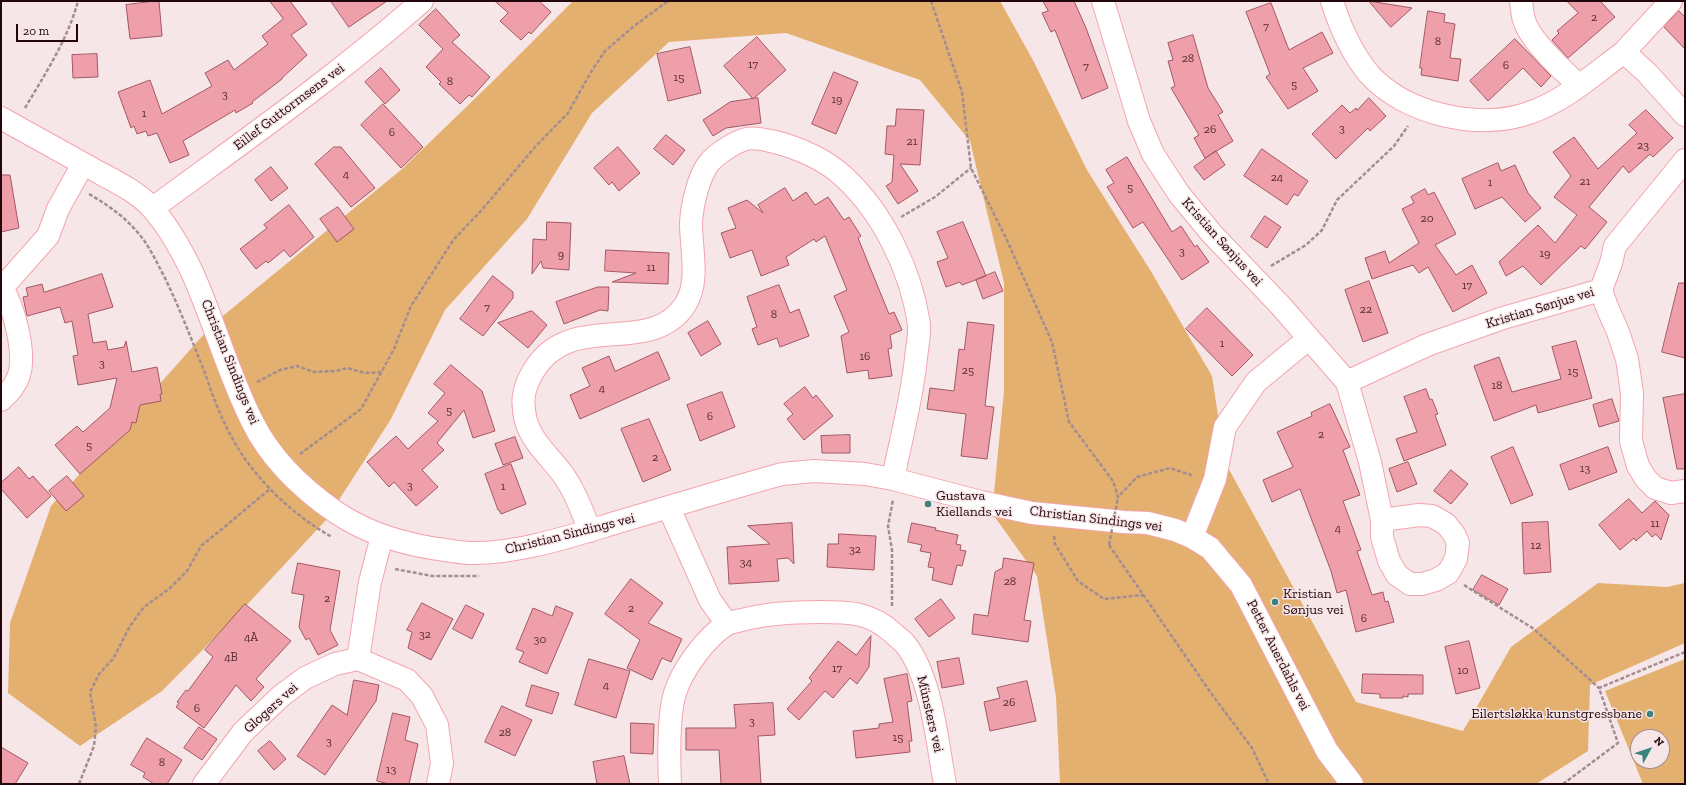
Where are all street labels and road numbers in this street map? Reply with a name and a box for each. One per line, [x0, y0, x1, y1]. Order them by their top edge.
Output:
street label: Eillef Guttormsens vei [230, 60, 348, 154]
street label: Kristian Sønjus vei [1178, 194, 1266, 290]
street label: Kristian Sønjus vei [1484, 283, 1596, 333]
street label: Christian Sindings vei [197, 297, 263, 427]
street label: Christian Sindings vei [1029, 503, 1163, 535]
street label: Christian Sindings vei [503, 510, 637, 558]
street label: Petter Auerdahls vei [1243, 597, 1313, 713]
street label: Münsters vei [913, 674, 947, 754]
street label: Glogers vei [240, 679, 302, 737]

